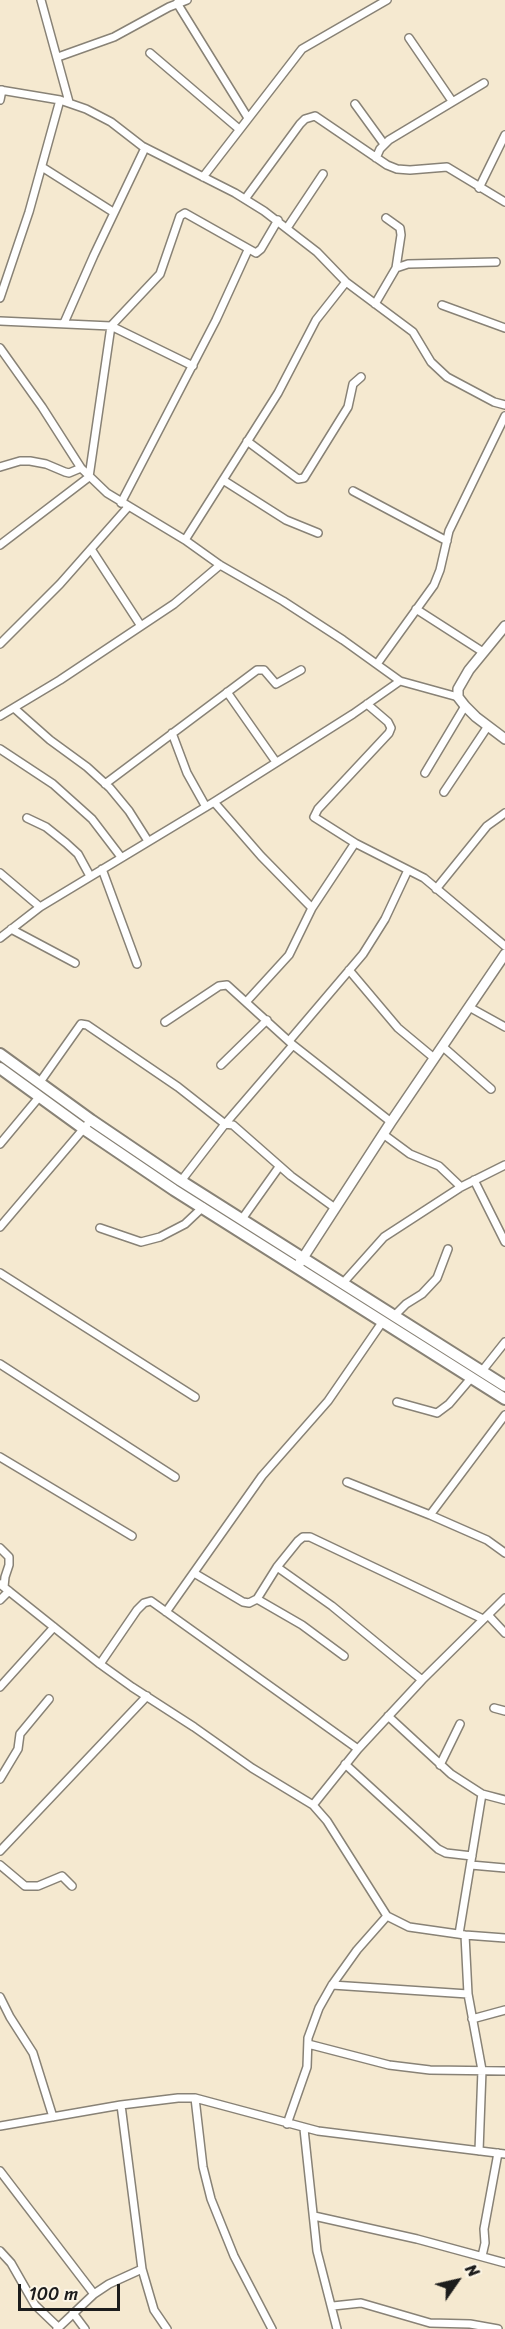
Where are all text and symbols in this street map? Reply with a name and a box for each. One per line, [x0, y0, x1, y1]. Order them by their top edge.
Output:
north arrow [427, 2251, 487, 2311]
text: N [457, 2258, 487, 2283]
scale bar [21, 2272, 123, 2310]
text: 100 m [29, 2278, 78, 2310]

